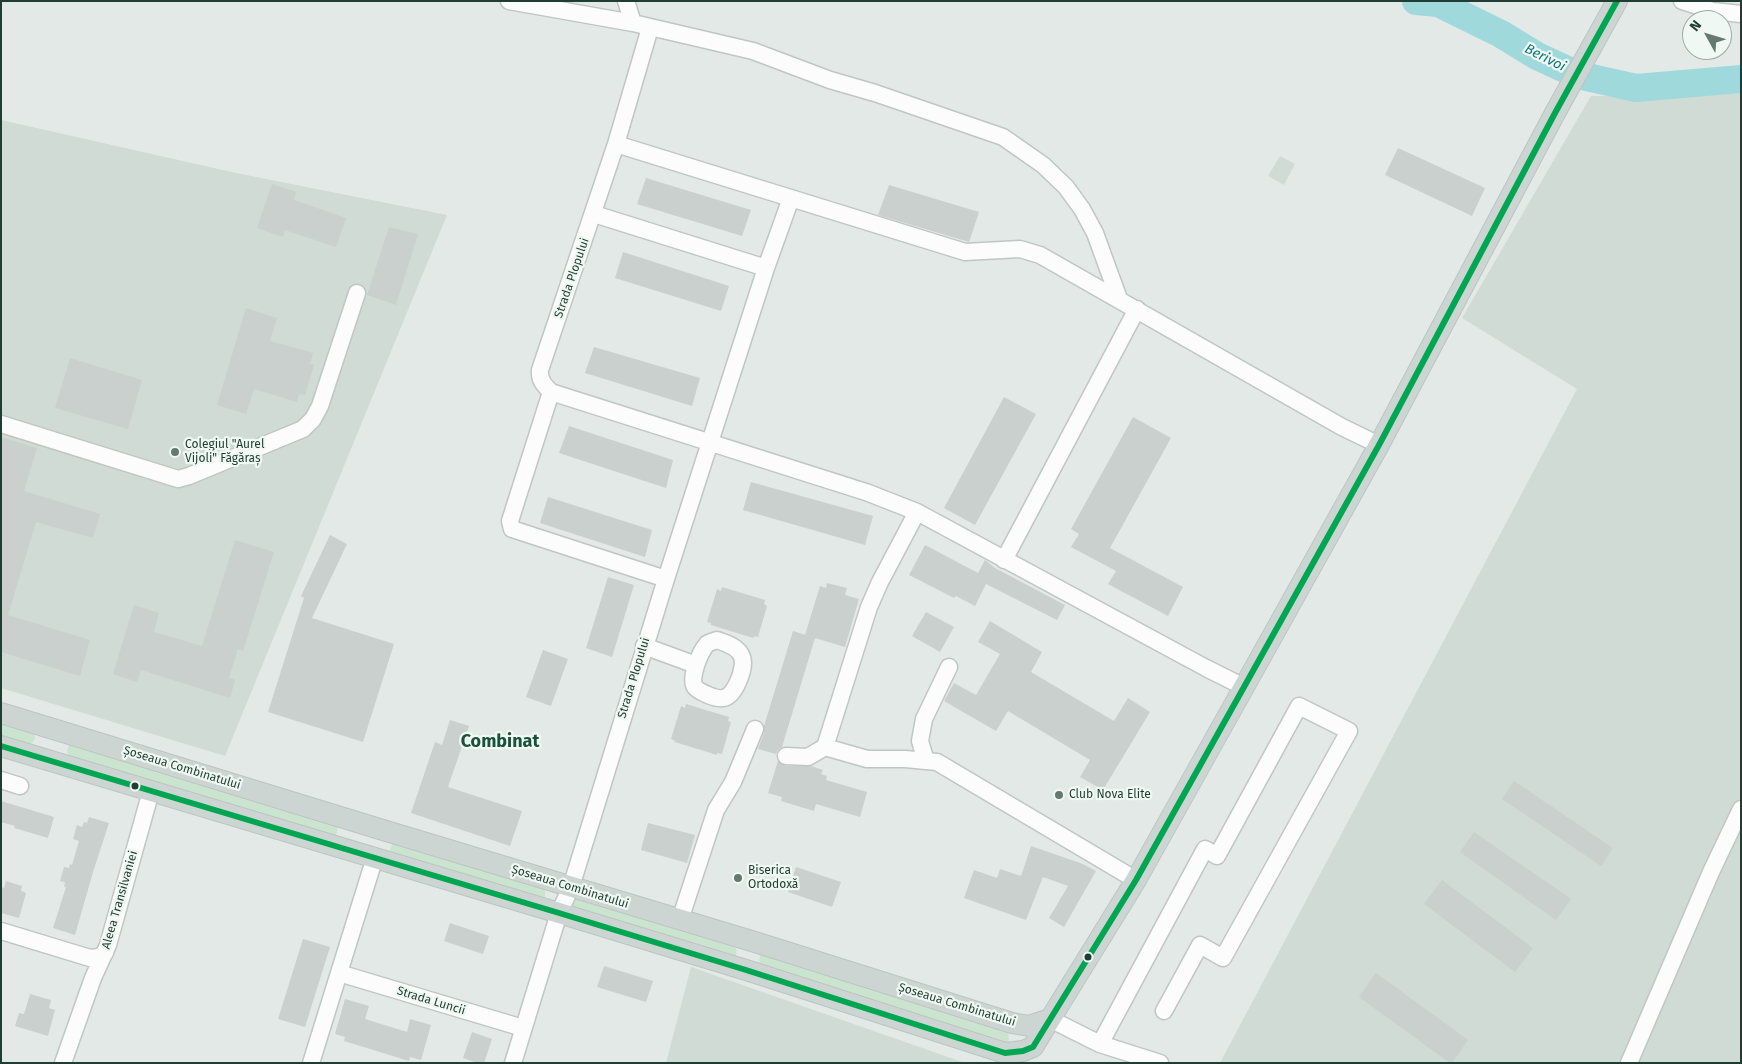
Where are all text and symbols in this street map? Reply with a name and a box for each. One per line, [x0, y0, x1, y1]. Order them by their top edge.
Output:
north arrow [1682, 10, 1732, 60]
text: N [1686, 17, 1705, 35]
water label: Berivoi [1522, 41, 1568, 75]
street label: Strada Plopului [552, 236, 592, 320]
place label: Colegiul "Aurel Vijoli" Făgăraș [185, 438, 264, 466]
marker: Colegiul "Aurel Vijoli" Făgăraș [169, 446, 181, 458]
street label: Strada Plopului [615, 636, 653, 720]
district label: Combinat [461, 731, 539, 753]
street label: Șoseaua Combinatului [122, 743, 242, 793]
unlabelled marker [130, 781, 140, 791]
place label: Club Nova Elite [1069, 788, 1151, 802]
marker: Club Nova Elite [1053, 789, 1065, 801]
street label: Aleea Transilvaniei [99, 849, 141, 951]
street label: Șoseaua Combinatului [510, 862, 630, 912]
place label: Biserica Ortodoxă [748, 864, 798, 892]
marker: Biserica Ortodoxă [732, 872, 744, 884]
unlabelled marker [1083, 952, 1093, 962]
street label: Șoseaua Combinatului [897, 980, 1017, 1030]
street label: Strada Luncii [395, 984, 467, 1018]

